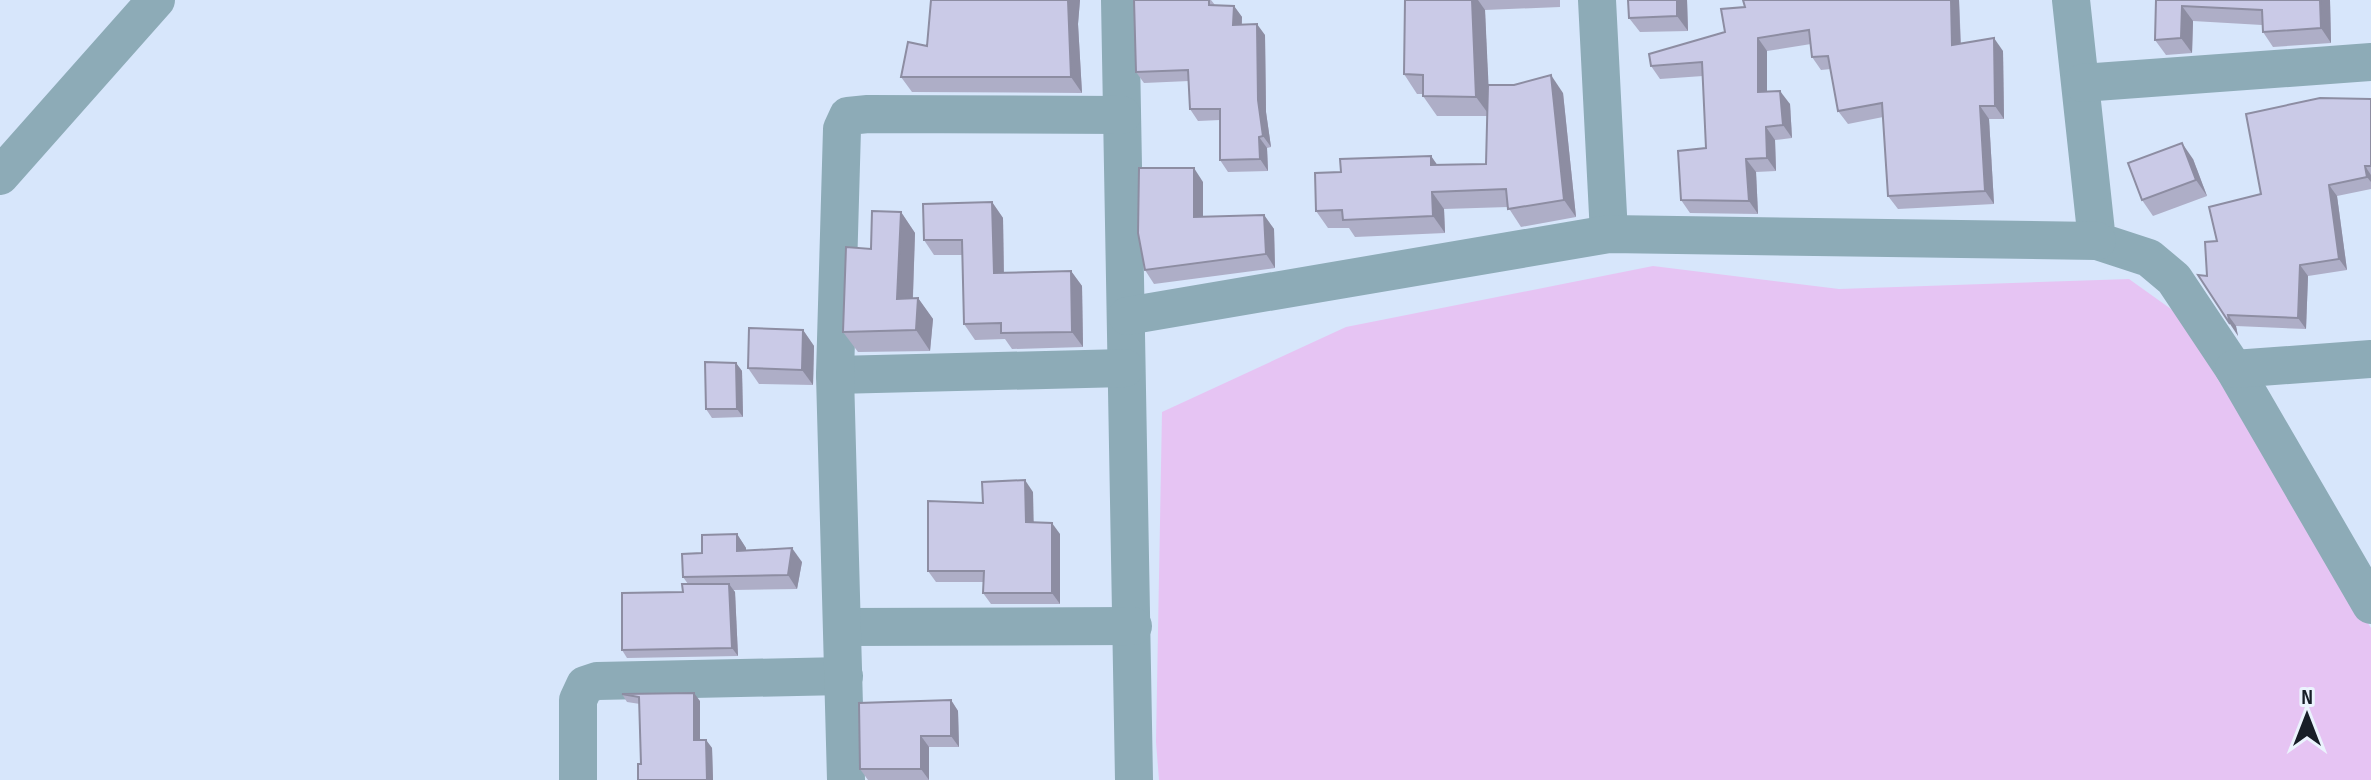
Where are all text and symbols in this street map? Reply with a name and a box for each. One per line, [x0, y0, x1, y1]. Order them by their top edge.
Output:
north arrow [2267, 676, 2347, 756]
text: N [2301, 684, 2313, 711]

